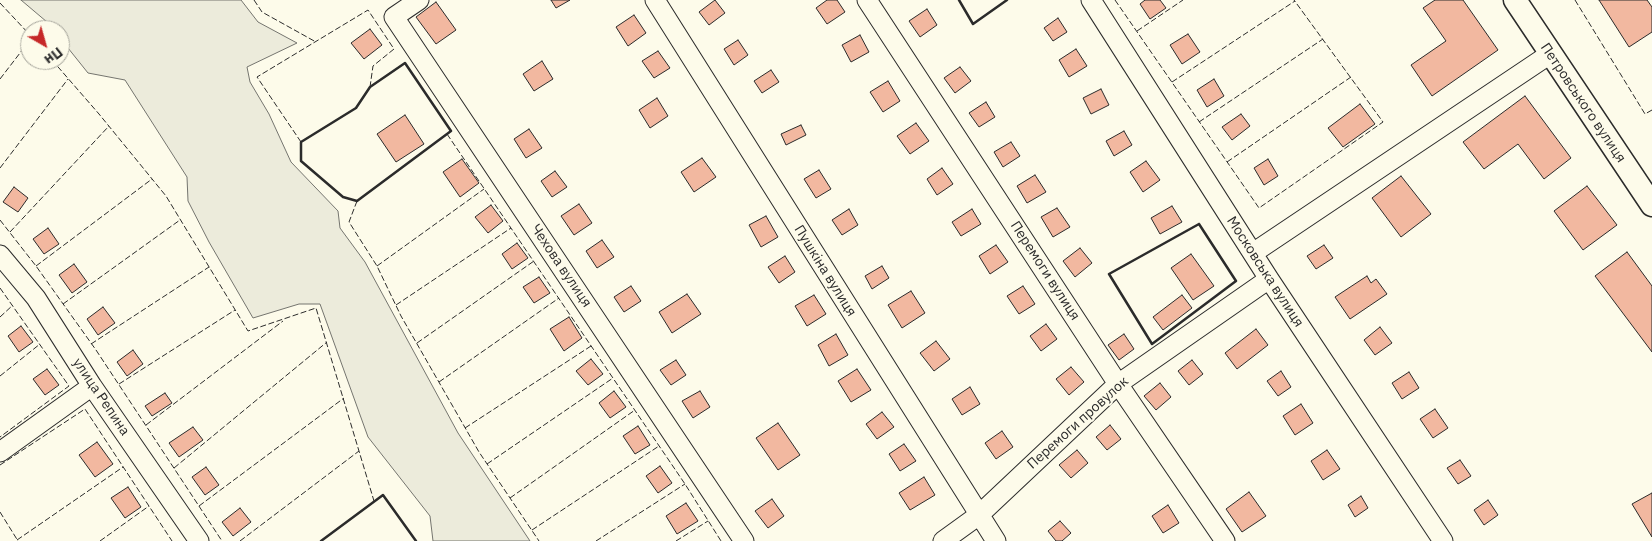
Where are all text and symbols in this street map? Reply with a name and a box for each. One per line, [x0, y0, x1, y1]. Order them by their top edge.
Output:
north arrow [20, 20, 70, 70]
street label: Петровського вулиця [1537, 40, 1629, 166]
text: Пн [41, 43, 66, 69]
street label: Московська вулиця [1223, 214, 1307, 330]
street label: Перемоги вулиця [1007, 218, 1083, 324]
street label: Чехова вулиця [527, 221, 595, 311]
street label: Пушкіна вулиця [790, 222, 860, 320]
street label: улица Репина [69, 355, 133, 439]
street label: Перемоги провулок [1024, 373, 1132, 473]

